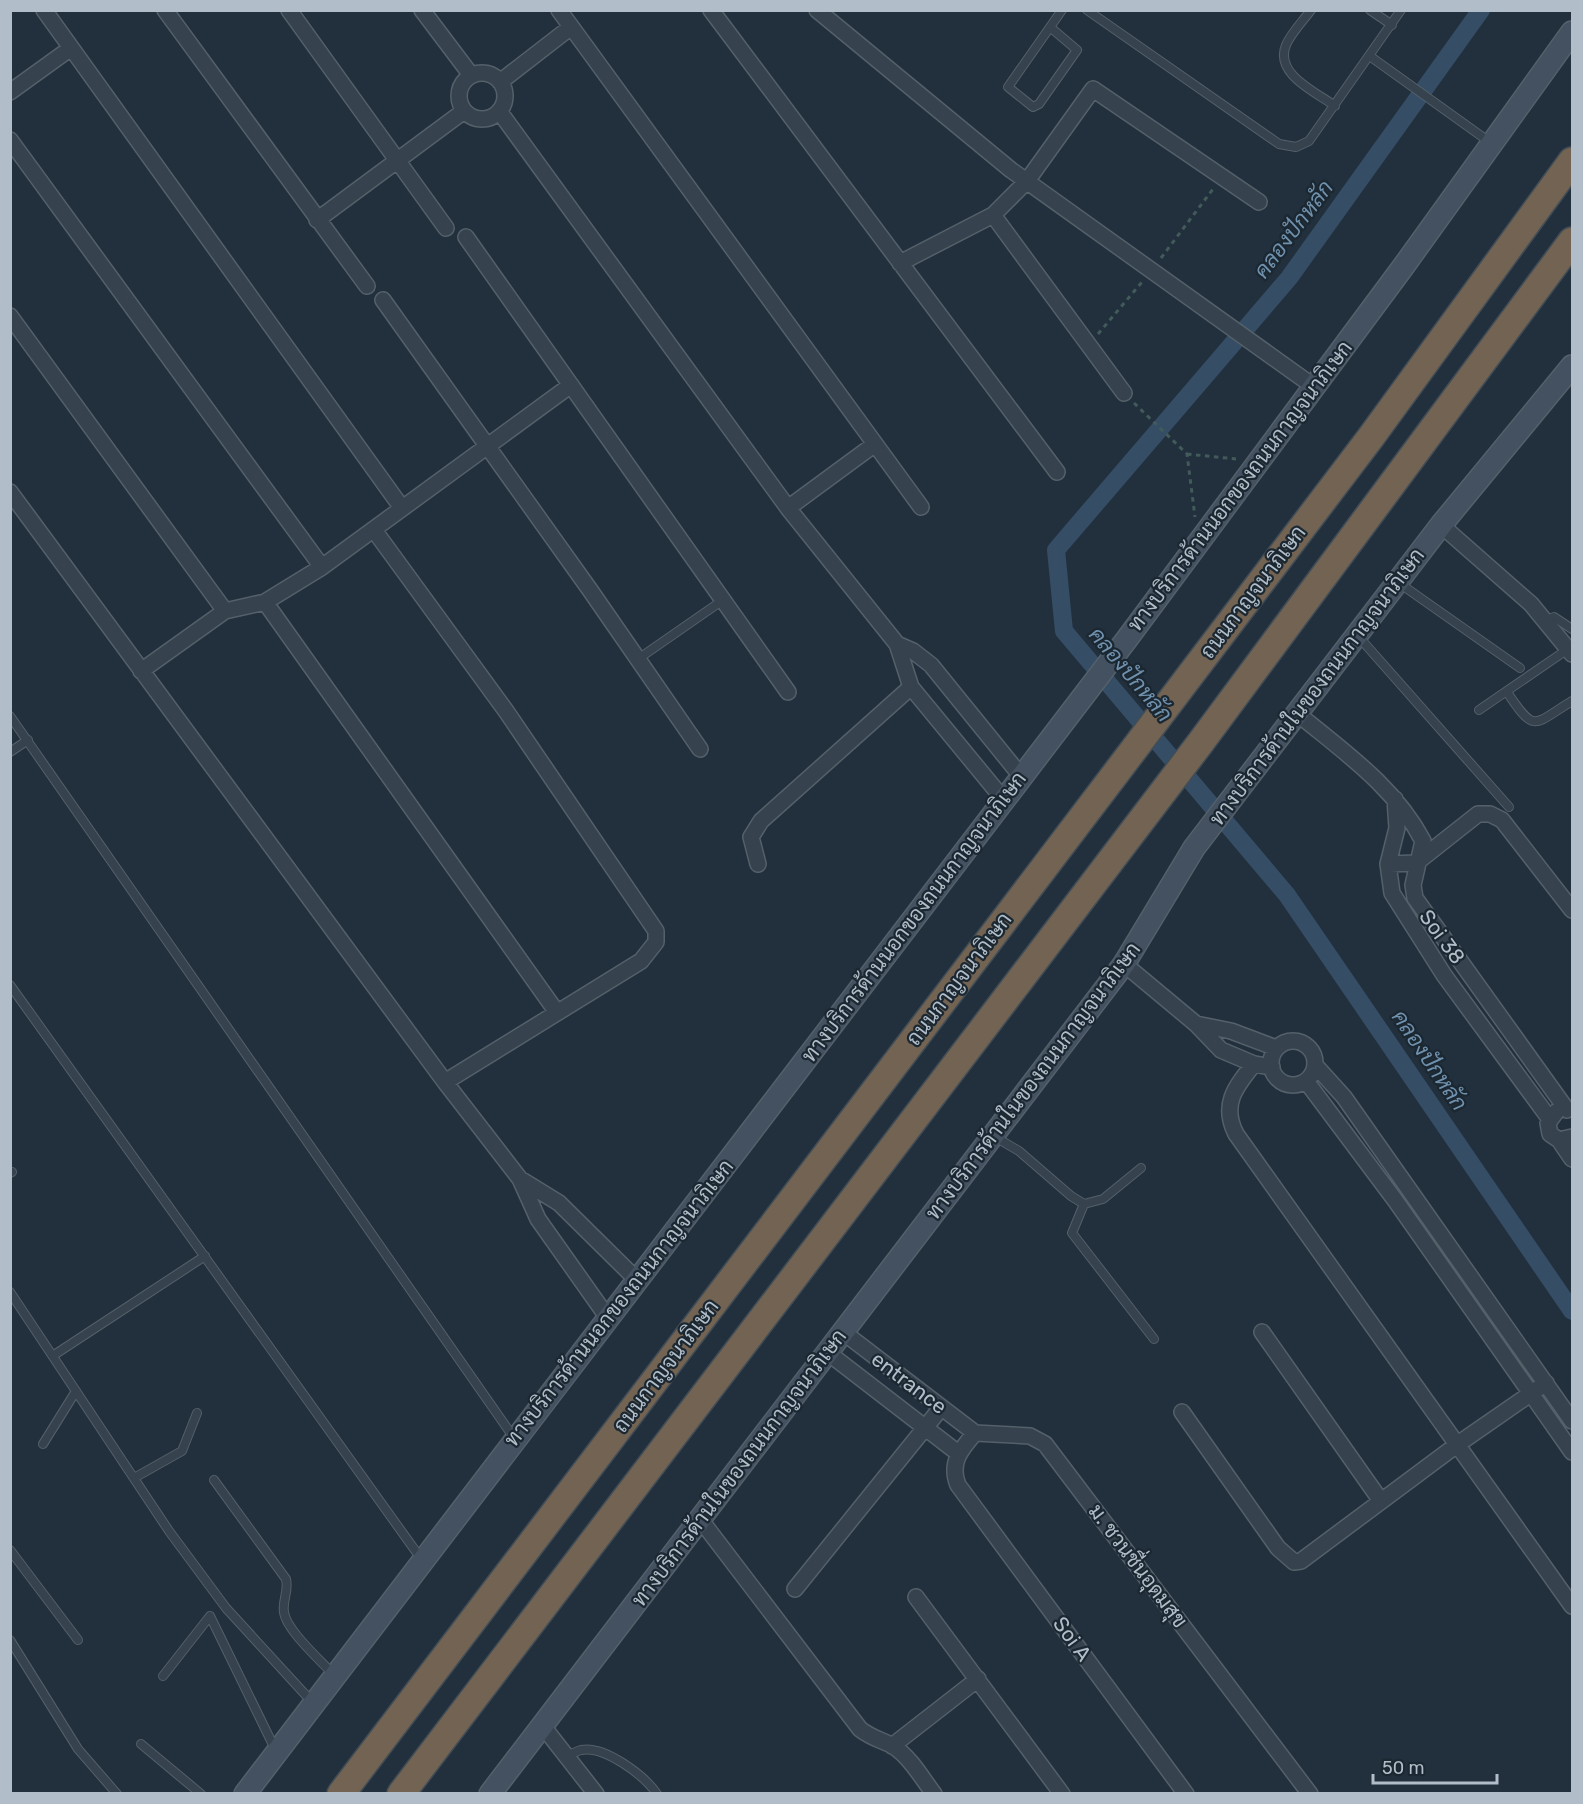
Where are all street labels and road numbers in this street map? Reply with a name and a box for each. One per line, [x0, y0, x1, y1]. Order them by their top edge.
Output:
street label: ทางบริการด้านนอกของถนนกาญจนาภิเษก [1122, 336, 1358, 636]
street label: ถนนกาญจนาภิเษก [1195, 521, 1311, 663]
street label: ทางบริการด้านในของถนนกาญจนาภิเษก [1204, 543, 1429, 830]
street label: ทางบริการด้านนอกของถนนกาญจนาภิเษก [796, 767, 1032, 1067]
street label: Soi 38 [1414, 905, 1471, 969]
street label: ถนนกาญจนาภิเษก [901, 908, 1017, 1050]
street label: ทางบริการด้านในของถนนกาญจนาภิเษก [920, 937, 1145, 1224]
street label: ทางบริการด้านนอกของถนนกาญจนาภิเษก [499, 1154, 739, 1452]
street label: ถนนกาญจนาภิเษก [608, 1295, 724, 1437]
street label: ทางบริการด้านในของถนนกาญจนาภิเษก [626, 1324, 851, 1611]
street label: entrance [867, 1346, 952, 1419]
street label: ม. ชวนชื่นอุดมสุข [1082, 1495, 1199, 1634]
street label: Soi A [1048, 1612, 1097, 1666]

